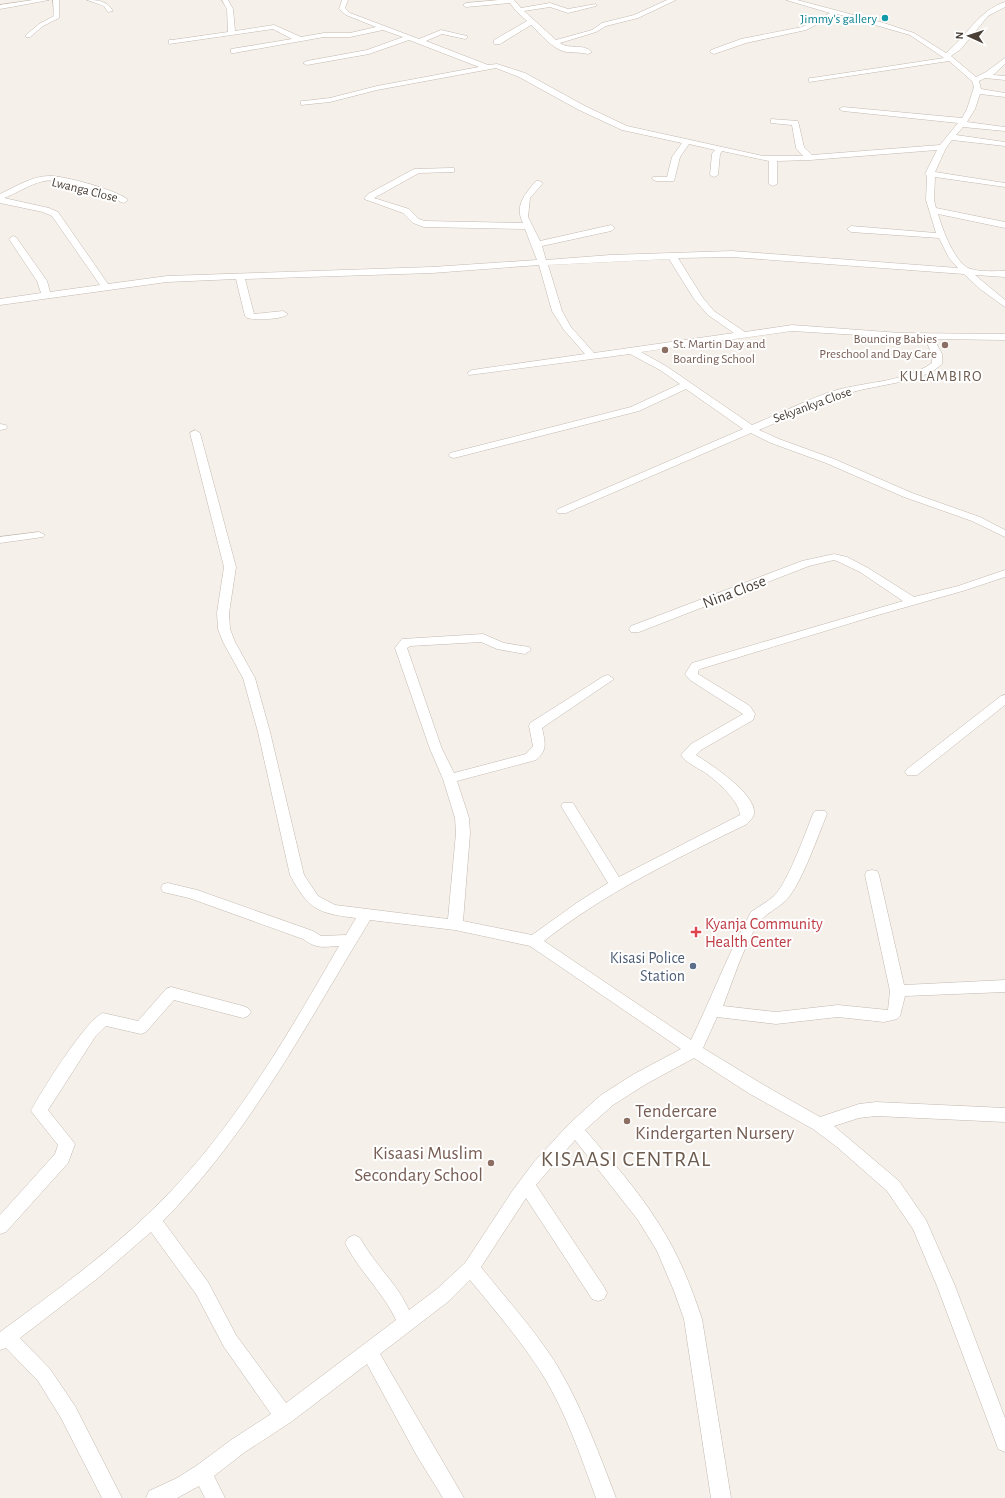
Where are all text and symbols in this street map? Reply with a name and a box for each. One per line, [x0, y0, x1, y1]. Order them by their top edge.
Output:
place label: Jimmy's gallery [800, 13, 877, 26]
marker: Jimmy's gallery [880, 13, 890, 23]
north arrow [949, 16, 989, 56]
text: N [954, 31, 965, 40]
street label: Lwanga Close [50, 176, 119, 205]
place label: Bouncing Babies Preschool and Day Care [819, 333, 937, 361]
place label: St. Martin Day and Boarding School [673, 338, 766, 366]
marker: Bouncing Babies Preschool and Day Care [940, 340, 950, 350]
marker: St. Martin Day and Boarding School [660, 345, 670, 355]
district label: KULAMBIRO [899, 369, 983, 384]
street label: Sekyankya Close [772, 385, 853, 426]
street label: Nina Close [700, 573, 768, 611]
place label: Kyanja Community Health Center [705, 916, 823, 950]
marker: Kyanja Community Health Center [690, 926, 702, 938]
place label: Kisasi Police Station [610, 950, 685, 984]
marker: Kisasi Police Station [688, 961, 698, 971]
place label: Tendercare Kindergarten Nursery [635, 1102, 794, 1143]
marker: Tendercare Kindergarten Nursery [622, 1116, 632, 1126]
place label: Kisaasi Muslim Secondary School [354, 1144, 483, 1185]
district label: KISAASI CENTRAL [541, 1148, 711, 1170]
marker: Kisaasi Muslim Secondary School [486, 1158, 496, 1168]

